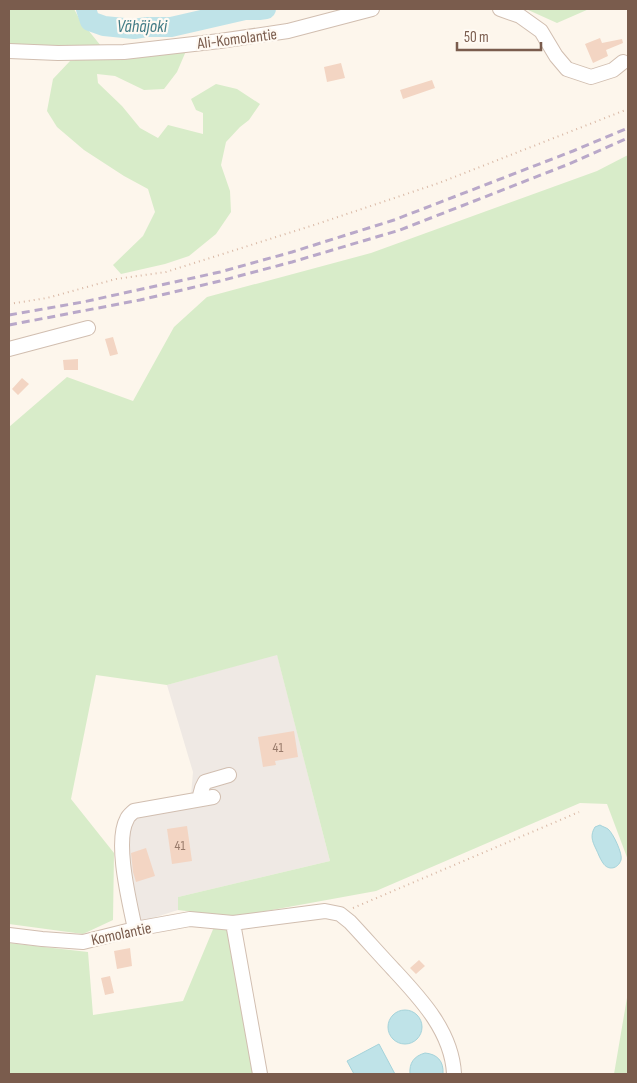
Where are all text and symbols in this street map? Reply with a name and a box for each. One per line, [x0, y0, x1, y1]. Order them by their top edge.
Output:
water label: Vähäjoki [117, 16, 168, 37]
scale bar [457, 20, 541, 52]
street label: Ali-Komolantie [195, 25, 278, 54]
text: 50 m [464, 28, 489, 47]
house number: 41 [273, 739, 283, 756]
house number: 41 [175, 837, 185, 854]
street label: Komolantie [90, 919, 153, 950]

